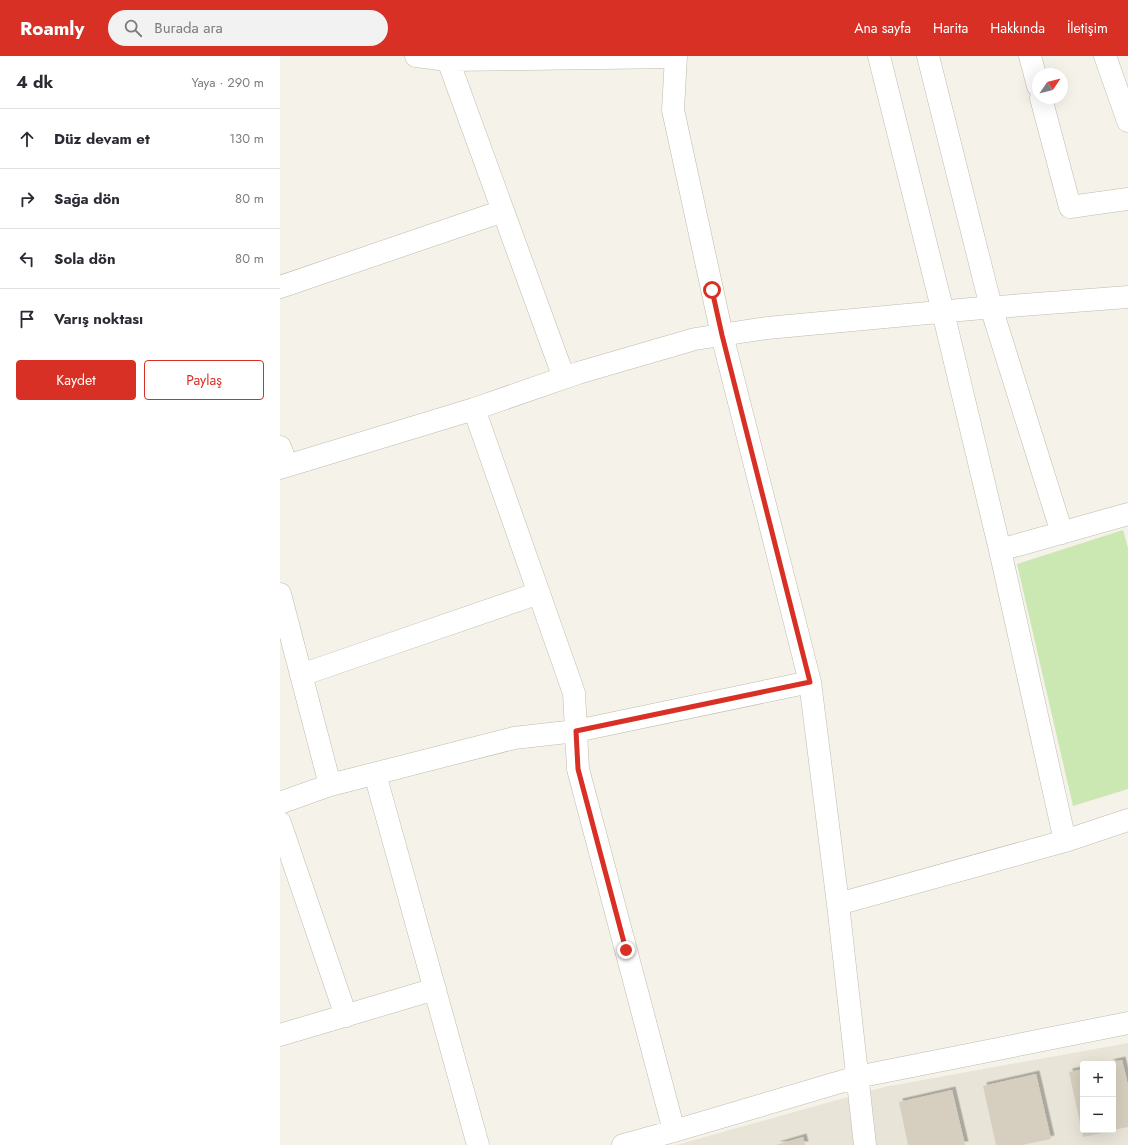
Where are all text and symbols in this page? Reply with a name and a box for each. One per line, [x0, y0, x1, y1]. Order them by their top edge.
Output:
search box [108, 10, 388, 46]
text: Roamly [20, 15, 84, 42]
icon: search [122, 17, 144, 39]
text: Burada ara [154, 17, 223, 39]
text: Ana sayfa [854, 18, 911, 38]
text: Harita [933, 18, 968, 38]
text: Hakkında [990, 18, 1045, 38]
text: İletişim [1067, 18, 1108, 38]
north arrow [1032, 68, 1068, 104]
text: 4 dk [16, 70, 53, 94]
text: Yaya · 290 m [191, 73, 264, 92]
icon: ahead [16, 128, 38, 150]
text: Düz devam et [54, 128, 150, 150]
text: 130 m [229, 129, 264, 148]
icon: right [16, 188, 38, 210]
text: Sağa dön [54, 188, 120, 210]
text: 80 m [235, 189, 264, 208]
icon: left [16, 248, 38, 270]
text: Sola dön [54, 248, 116, 270]
text: 80 m [235, 249, 264, 268]
route start [703, 281, 721, 299]
icon: arrive [16, 308, 38, 330]
text: Varış noktası [54, 308, 143, 330]
button: Kaydet [16, 360, 136, 400]
button: Paylaş [144, 360, 264, 400]
route end [617, 941, 635, 959]
map controls [1080, 1061, 1116, 1133]
button: + [1080, 1061, 1116, 1097]
button: − [1080, 1097, 1116, 1133]

